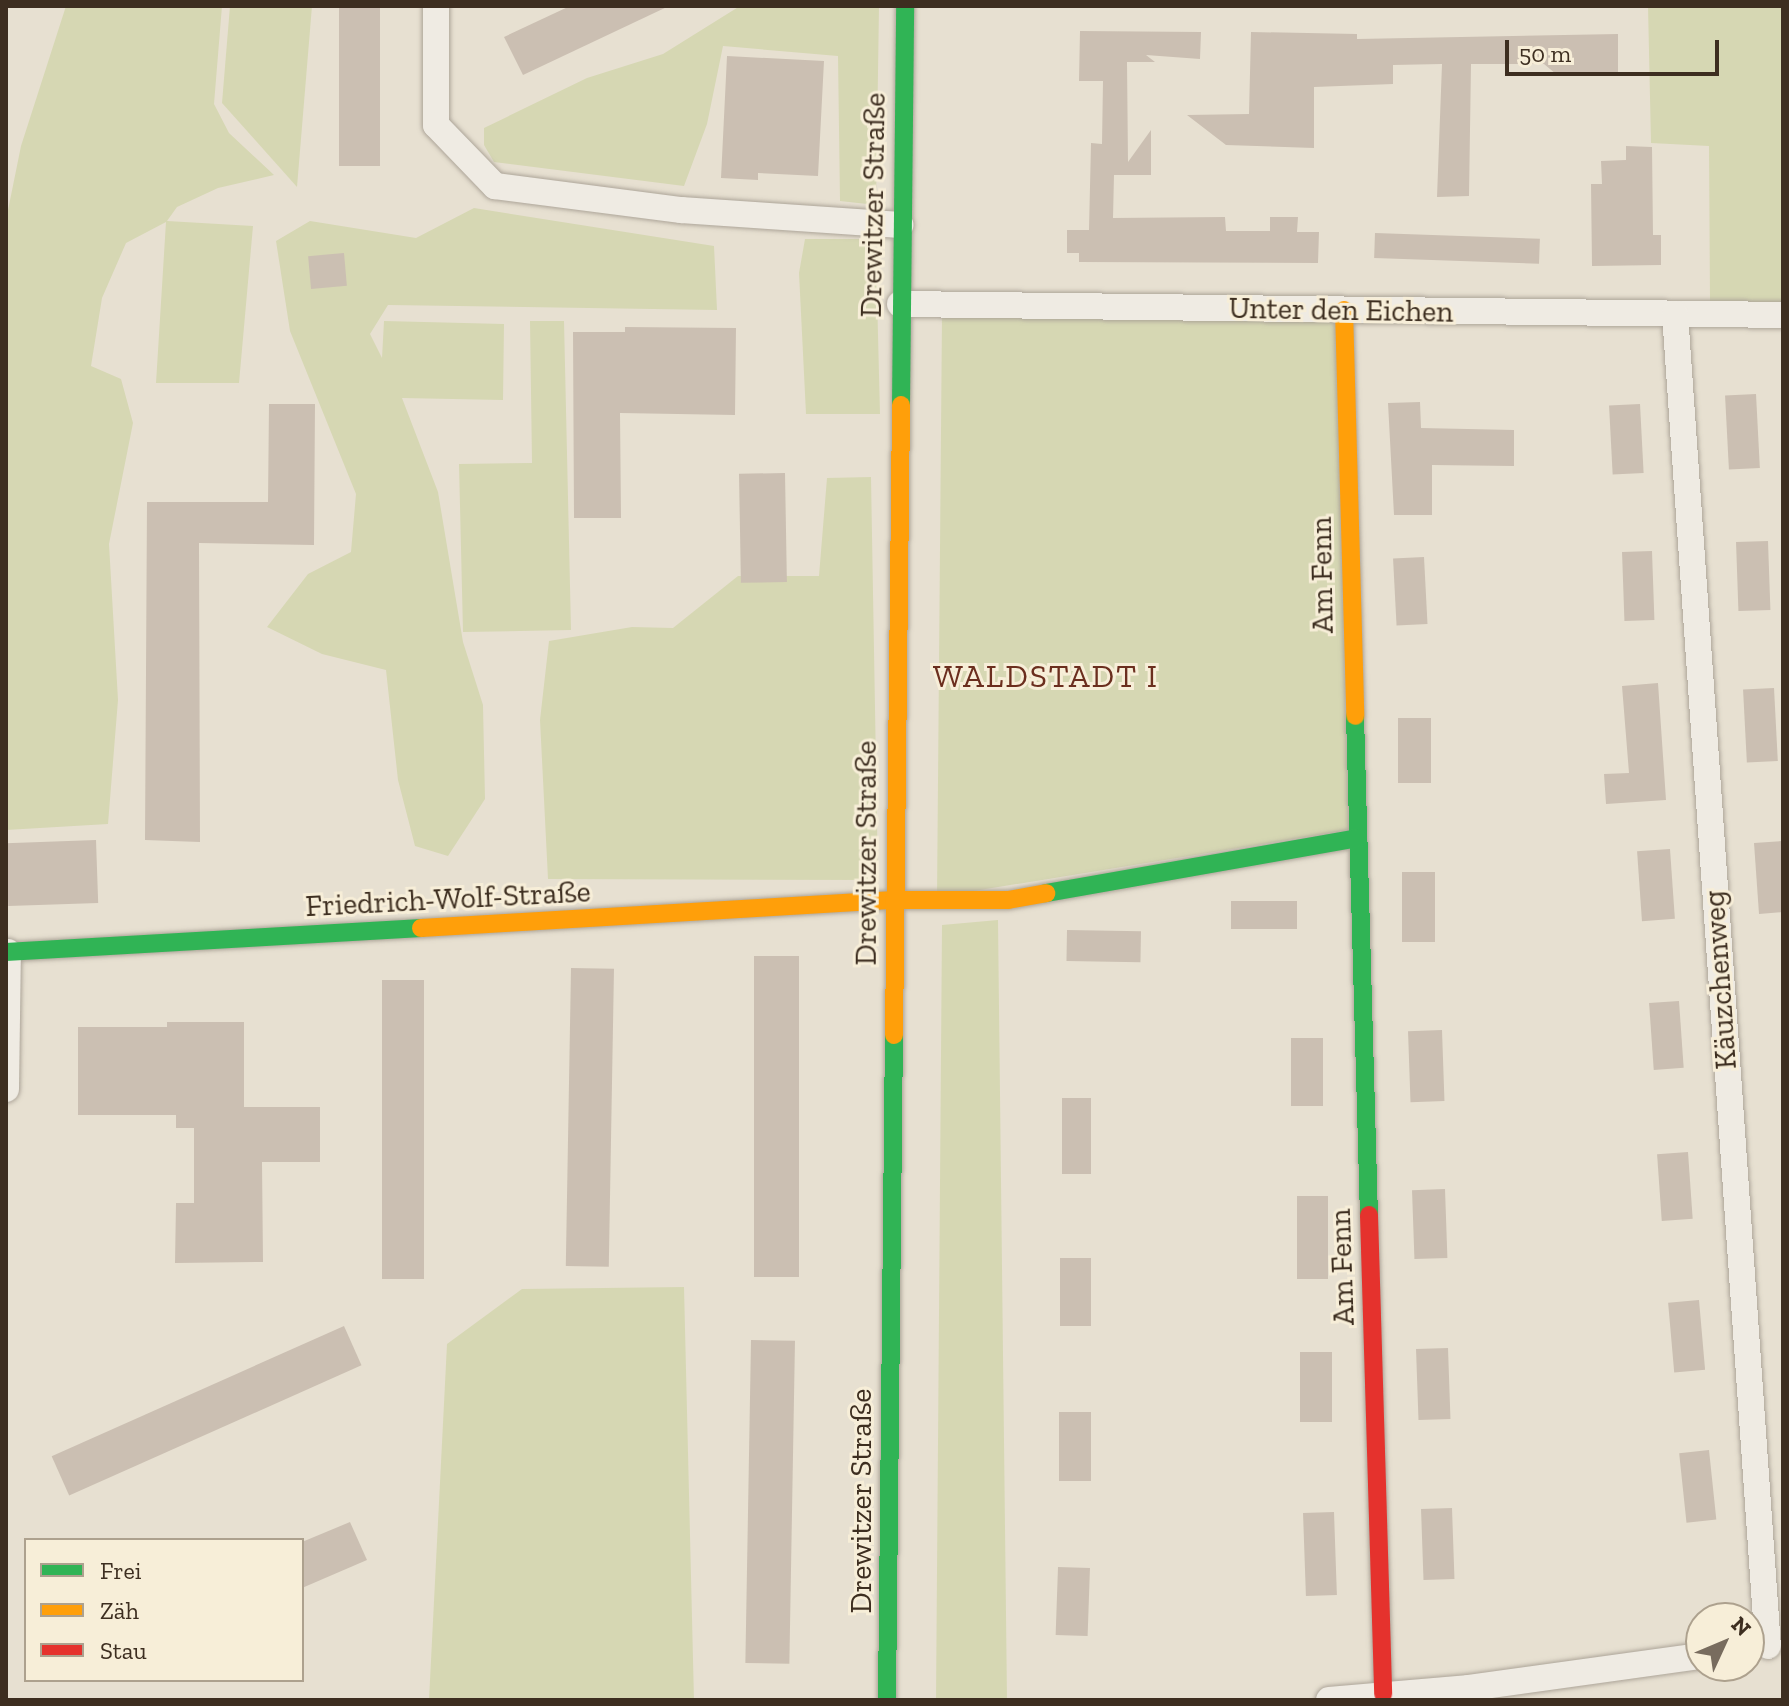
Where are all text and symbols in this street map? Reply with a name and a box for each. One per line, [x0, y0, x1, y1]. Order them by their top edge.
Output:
scale bar [1509, 24, 1723, 74]
text: 50 m [1519, 39, 1571, 68]
street label: Drewitzer Straße [853, 92, 893, 318]
street label: Unter den Eichen [1228, 290, 1454, 330]
street label: Am Fenn [1303, 516, 1341, 634]
district label: WALDSTADT I [933, 657, 1159, 695]
street label: Drewitzer Straße [848, 740, 884, 966]
street label: Friedrich-Wolf-Straße [304, 874, 592, 924]
street label: Käuzchenweg [1696, 889, 1744, 1071]
street label: Am Fenn [1322, 1208, 1362, 1326]
street label: Drewitzer Straße [843, 1388, 879, 1614]
legend [24, 1538, 304, 1682]
text: Frei [100, 1556, 141, 1585]
text: Zäh [100, 1596, 139, 1625]
north arrow [1685, 1602, 1765, 1682]
text: N [1726, 1611, 1757, 1642]
text: Stau [100, 1636, 147, 1665]

